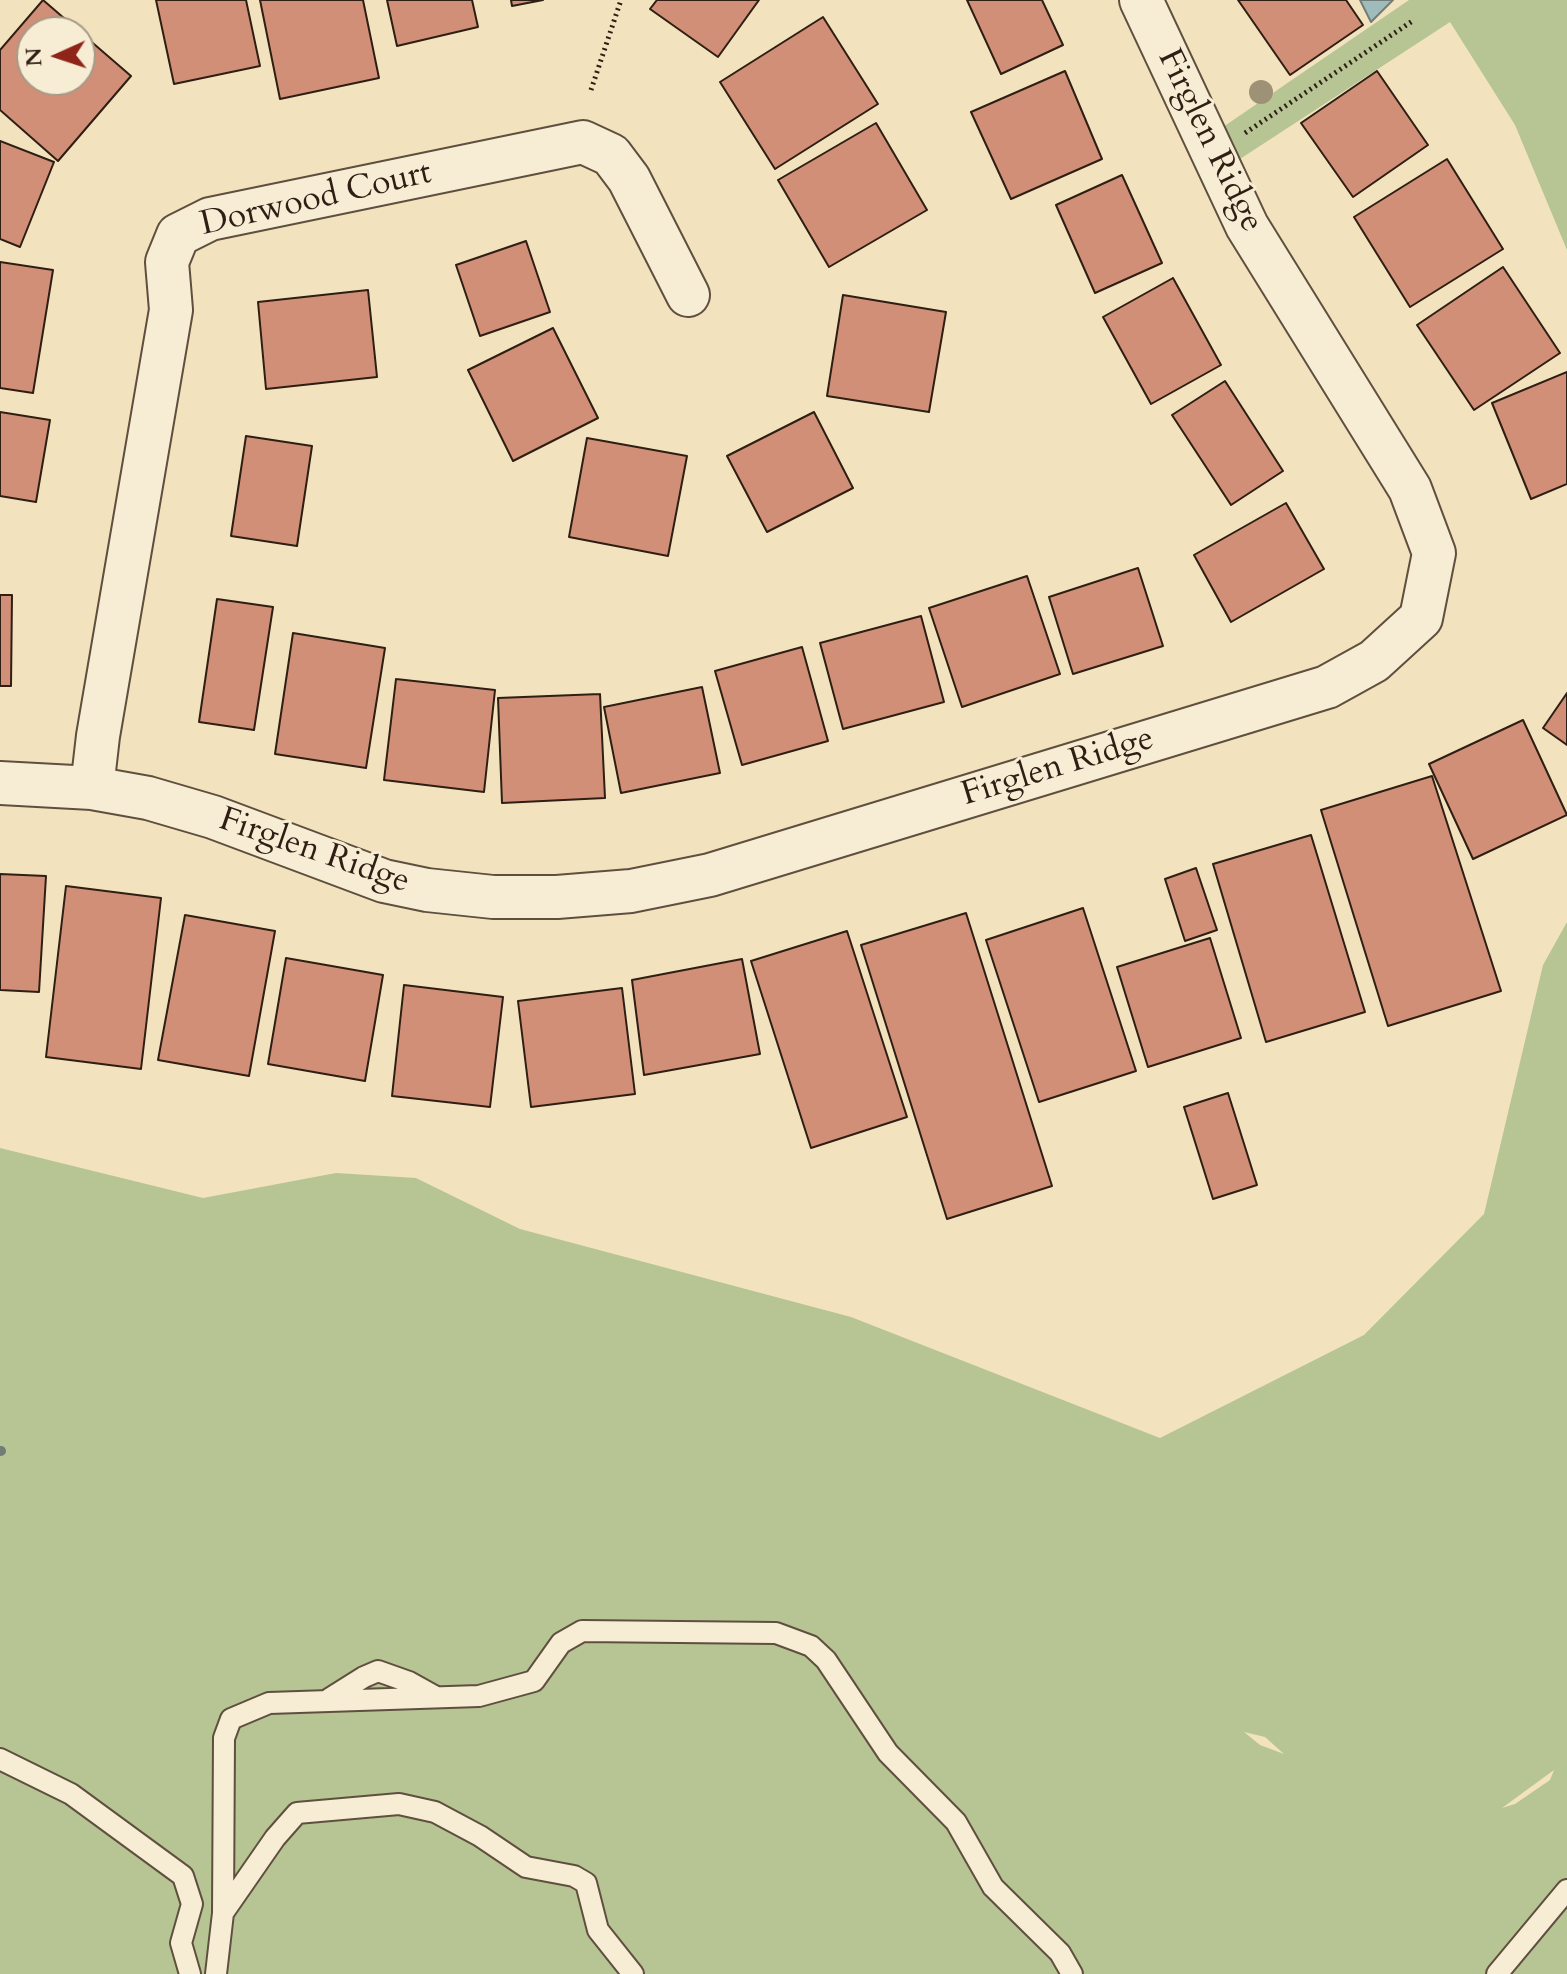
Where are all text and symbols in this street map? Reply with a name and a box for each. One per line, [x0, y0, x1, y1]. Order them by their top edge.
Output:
north arrow [16, 16, 96, 96]
street label: Firglen Ridge [1147, 43, 1271, 239]
text: N [19, 47, 50, 67]
street label: Dorwood Court [197, 154, 435, 246]
street label: Firglen Ridge [957, 719, 1159, 817]
street label: Firglen Ridge [213, 800, 415, 904]

